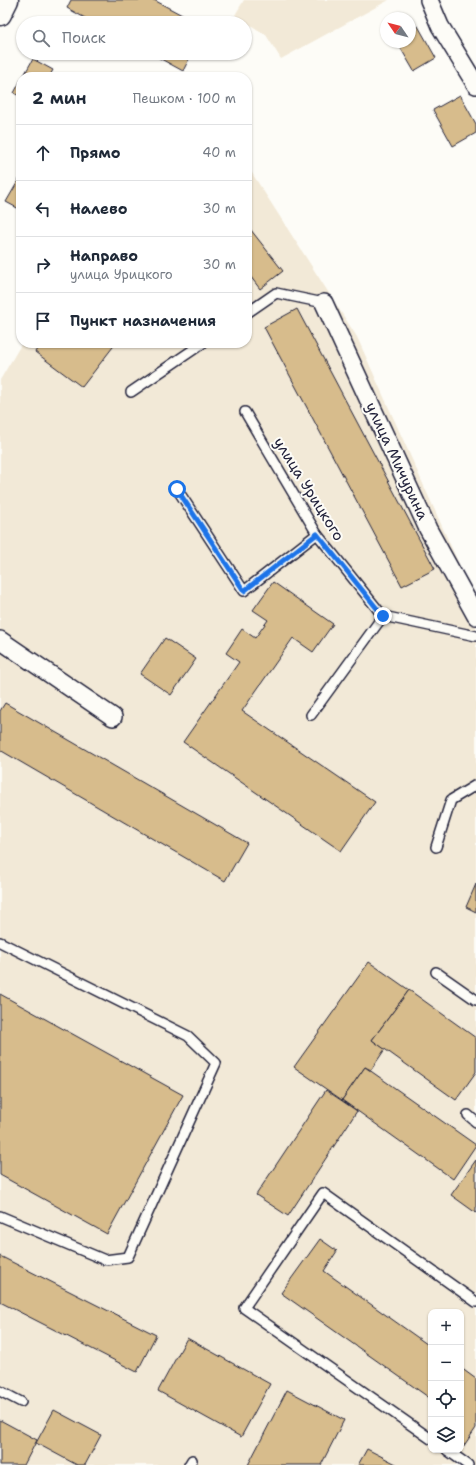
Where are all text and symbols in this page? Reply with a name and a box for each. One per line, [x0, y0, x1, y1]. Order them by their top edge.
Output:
north arrow [380, 12, 416, 48]
search box [16, 16, 252, 60]
icon: search [30, 27, 52, 49]
text: Поиск [62, 28, 106, 48]
text: 2 мин [32, 87, 87, 109]
text: Пешком · 100 m [133, 90, 236, 107]
icon: ahead [32, 142, 54, 164]
text: Прямо [70, 143, 120, 163]
text: 40 m [202, 144, 236, 161]
icon: left [32, 198, 54, 220]
text: Налево [70, 199, 128, 219]
text: 30 m [202, 200, 236, 217]
text: Направо [70, 246, 138, 266]
icon: right [32, 254, 54, 276]
text: 30 m [202, 256, 236, 273]
text: улица Урицкого [70, 266, 173, 283]
icon: arrive [32, 310, 54, 332]
text: Пункт назначения [70, 311, 216, 331]
street label: улица Мичурина [361, 399, 433, 524]
street label: улица Урицкого [269, 433, 349, 545]
route start [168, 480, 186, 498]
route end [374, 607, 392, 625]
map controls [428, 1309, 464, 1453]
button: + [428, 1309, 464, 1345]
button: − [428, 1345, 464, 1381]
button: locate [428, 1381, 464, 1417]
button: layers [428, 1417, 464, 1453]

